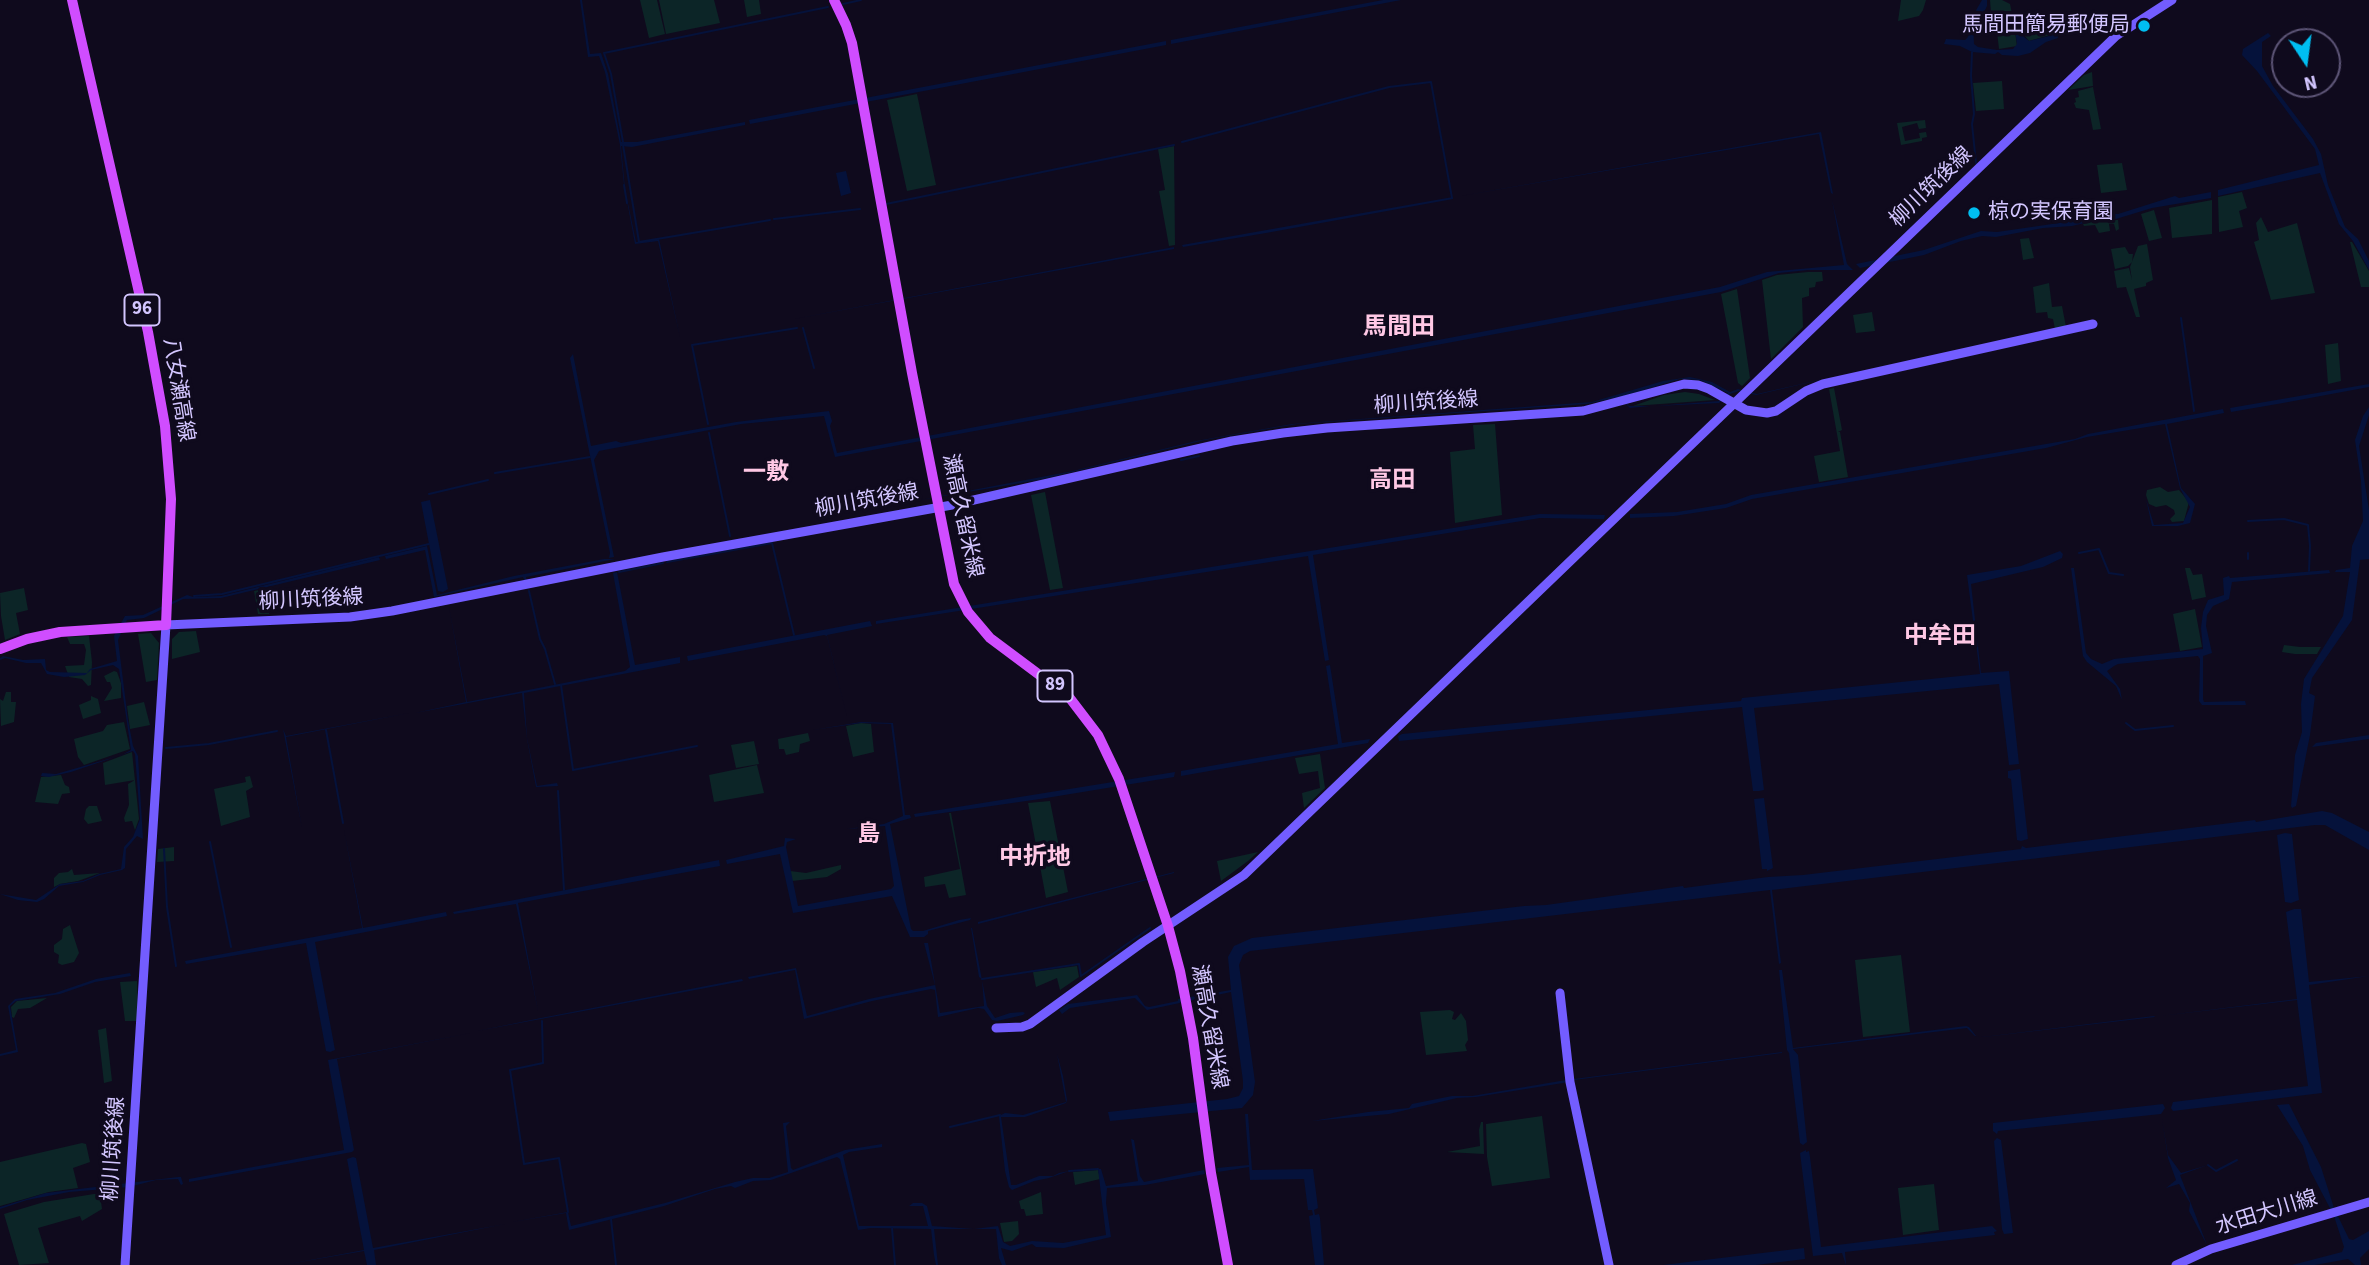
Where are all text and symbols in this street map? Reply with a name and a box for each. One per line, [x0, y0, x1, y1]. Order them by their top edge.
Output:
place label: 馬間田簡易郵便局 [1962, 13, 2130, 39]
marker: 馬間田簡易郵便局 [2136, 18, 2152, 34]
north arrow [2271, 28, 2341, 98]
text: N [2301, 67, 2320, 97]
street label: 柳川筑後線 [1885, 142, 1979, 234]
place label: 椋の実保育園 [1988, 200, 2114, 226]
marker: 椋の実保育園 [1966, 205, 1982, 221]
road number: 96 [124, 294, 160, 326]
district label: 馬間田 [1363, 315, 1435, 343]
street label: 八女瀬高線 [156, 336, 198, 444]
street label: 柳川筑後線 [1373, 388, 1479, 420]
street label: 瀬高久留米線 [936, 452, 986, 580]
district label: 一敷 [743, 460, 789, 488]
district label: 高田 [1369, 468, 1415, 496]
street label: 柳川筑後線 [813, 480, 921, 524]
street label: 柳川筑後線 [258, 586, 364, 616]
district label: 中牟田 [1904, 624, 1976, 652]
road number: 89 [1038, 670, 1072, 702]
district label: 島 [858, 822, 880, 850]
district label: 中折地 [999, 845, 1071, 873]
street label: 瀬高久留米線 [1185, 963, 1231, 1091]
street label: 柳川筑後線 [99, 1096, 131, 1202]
street label: 水田大川線 [2213, 1187, 2321, 1241]

